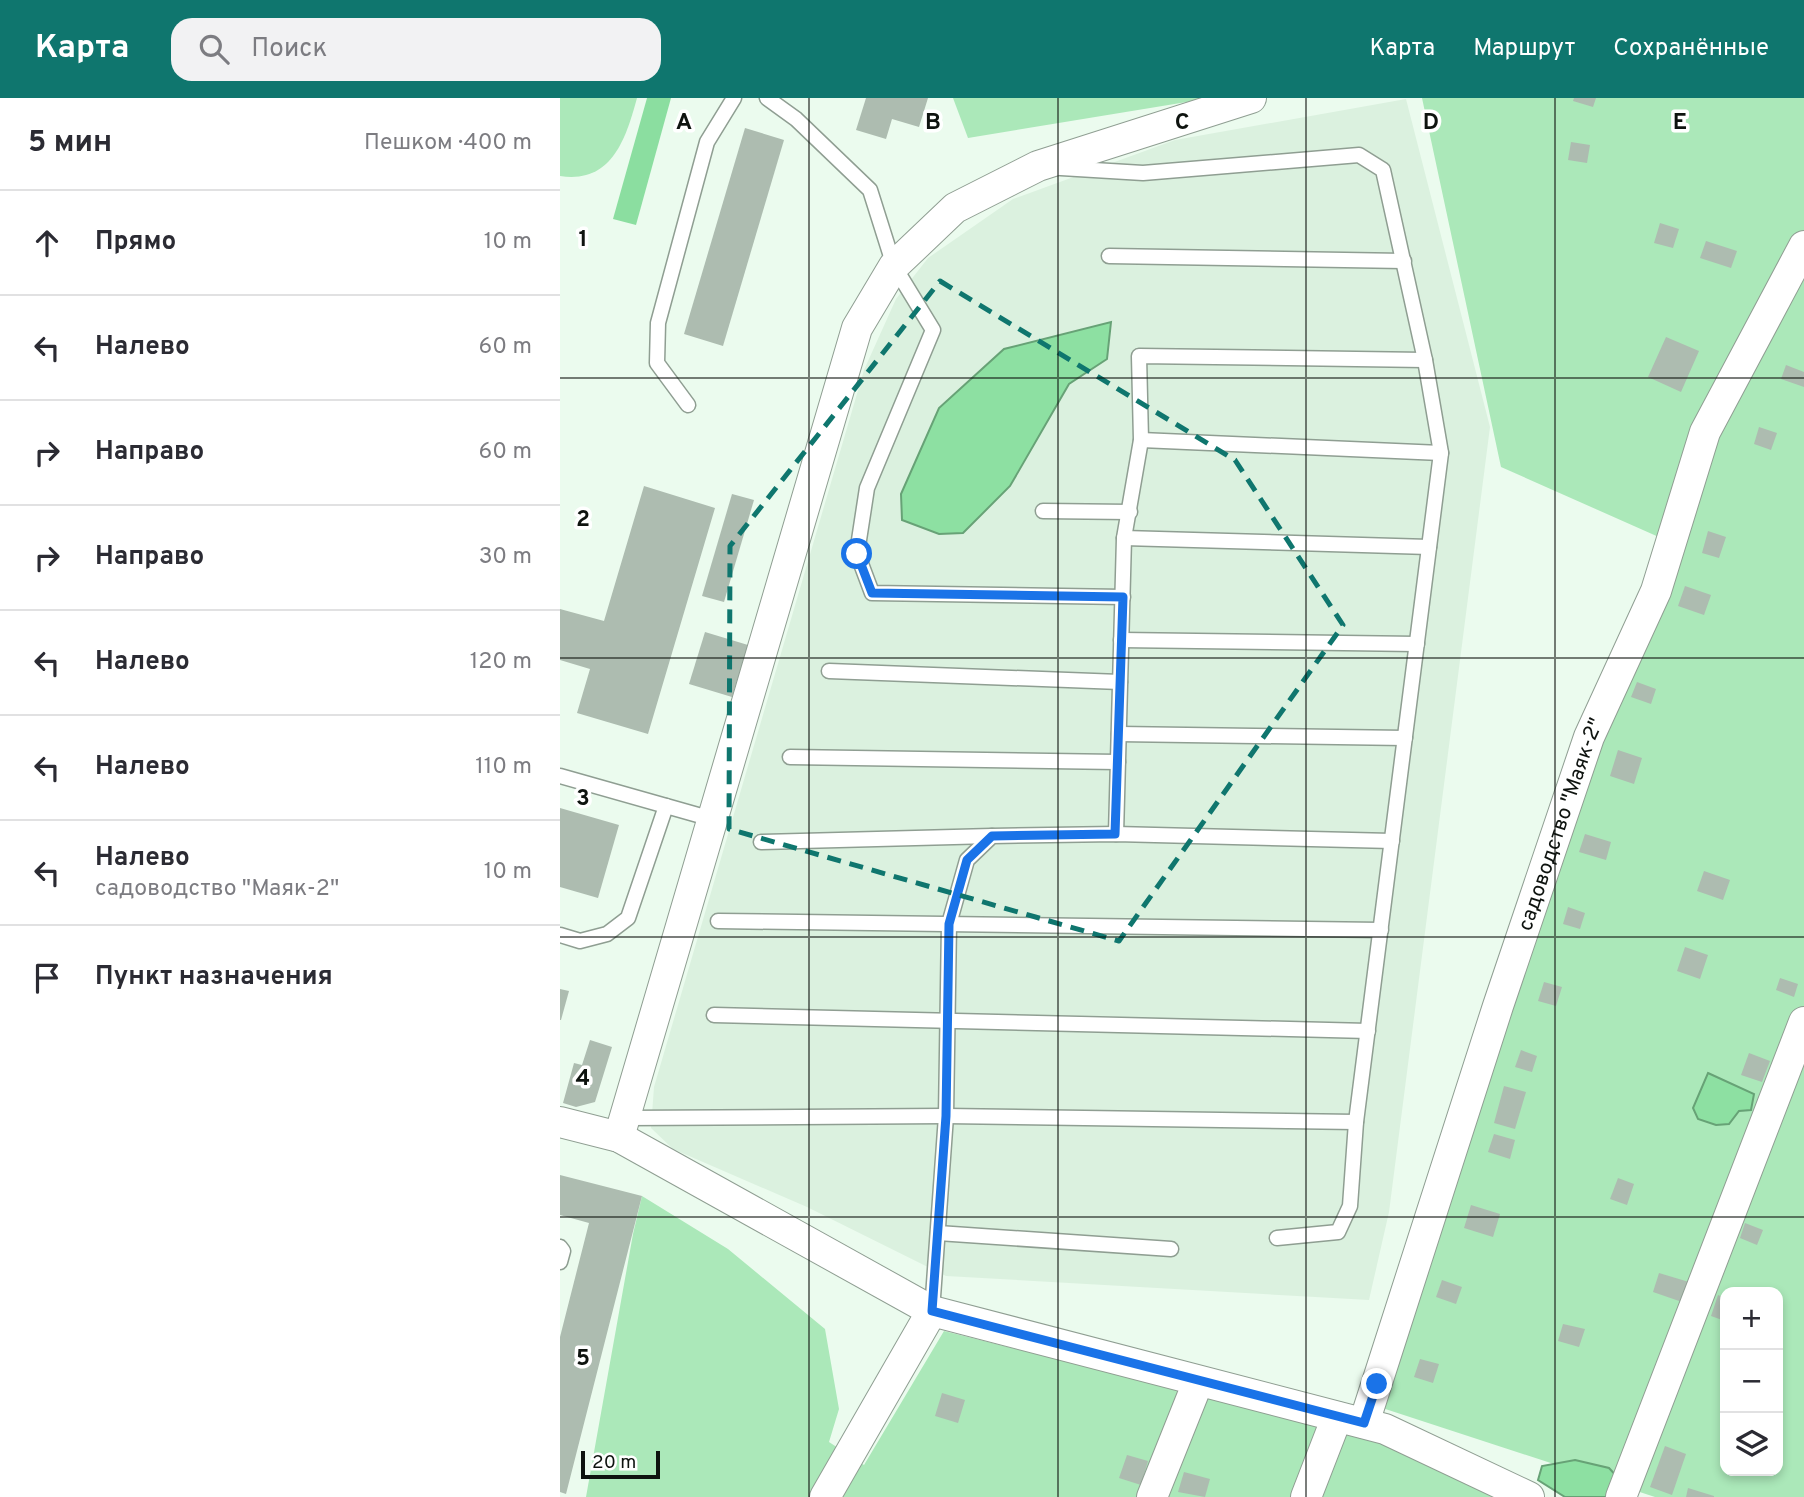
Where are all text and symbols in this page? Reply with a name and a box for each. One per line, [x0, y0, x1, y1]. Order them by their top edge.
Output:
search box [171, 18, 661, 81]
text: Карта [35, 28, 129, 70]
icon: search [195, 30, 233, 68]
text: Поиск [251, 33, 327, 66]
text: Карта [1369, 34, 1435, 64]
text: Маршрут [1473, 34, 1575, 64]
text: Сохранённые [1613, 34, 1769, 64]
text: A [676, 109, 692, 138]
text: B [925, 109, 941, 138]
text: C [1175, 109, 1189, 138]
text: D [1423, 109, 1439, 138]
text: E [1673, 109, 1687, 138]
text: 5 мин [28, 125, 112, 162]
text: Пешком · 400 m [364, 129, 532, 158]
icon: ahead [28, 224, 66, 262]
text: Прямо [95, 226, 176, 259]
text: 1 [578, 226, 588, 255]
text: 10 m [484, 228, 532, 257]
icon: left [28, 329, 66, 367]
text: Налево [95, 331, 190, 364]
text: 60 m [479, 333, 532, 362]
icon: right [28, 434, 66, 472]
text: Направо [95, 436, 204, 469]
text: 60 m [479, 438, 532, 467]
text: 2 [576, 506, 590, 535]
route start [841, 538, 872, 569]
icon: right [28, 539, 66, 577]
text: Направо [95, 541, 204, 574]
text: 30 m [479, 543, 532, 572]
icon: left [28, 644, 66, 682]
text: Налево [95, 646, 190, 679]
text: 120 m [470, 648, 532, 677]
street label: садоводство "Маяк-2" [1512, 714, 1611, 935]
icon: left [28, 749, 66, 787]
text: Налево [95, 751, 190, 784]
text: 110 m [475, 753, 532, 782]
text: 3 [576, 785, 590, 814]
text: Налево [95, 842, 190, 875]
icon: left [28, 854, 66, 892]
text: 10 m [484, 858, 532, 887]
text: садоводство "Маяк-2" [95, 875, 339, 904]
icon: arrive [28, 959, 66, 997]
text: Пункт назначения [95, 961, 333, 994]
text: 4 [576, 1065, 590, 1094]
map controls [1720, 1287, 1783, 1476]
button: + [1720, 1287, 1783, 1350]
text: 5 [576, 1345, 590, 1374]
button: − [1720, 1350, 1783, 1413]
route end [1361, 1368, 1392, 1399]
button: layers [1720, 1413, 1783, 1476]
scale bar [581, 1448, 660, 1480]
text: 20 m [592, 1451, 636, 1475]

